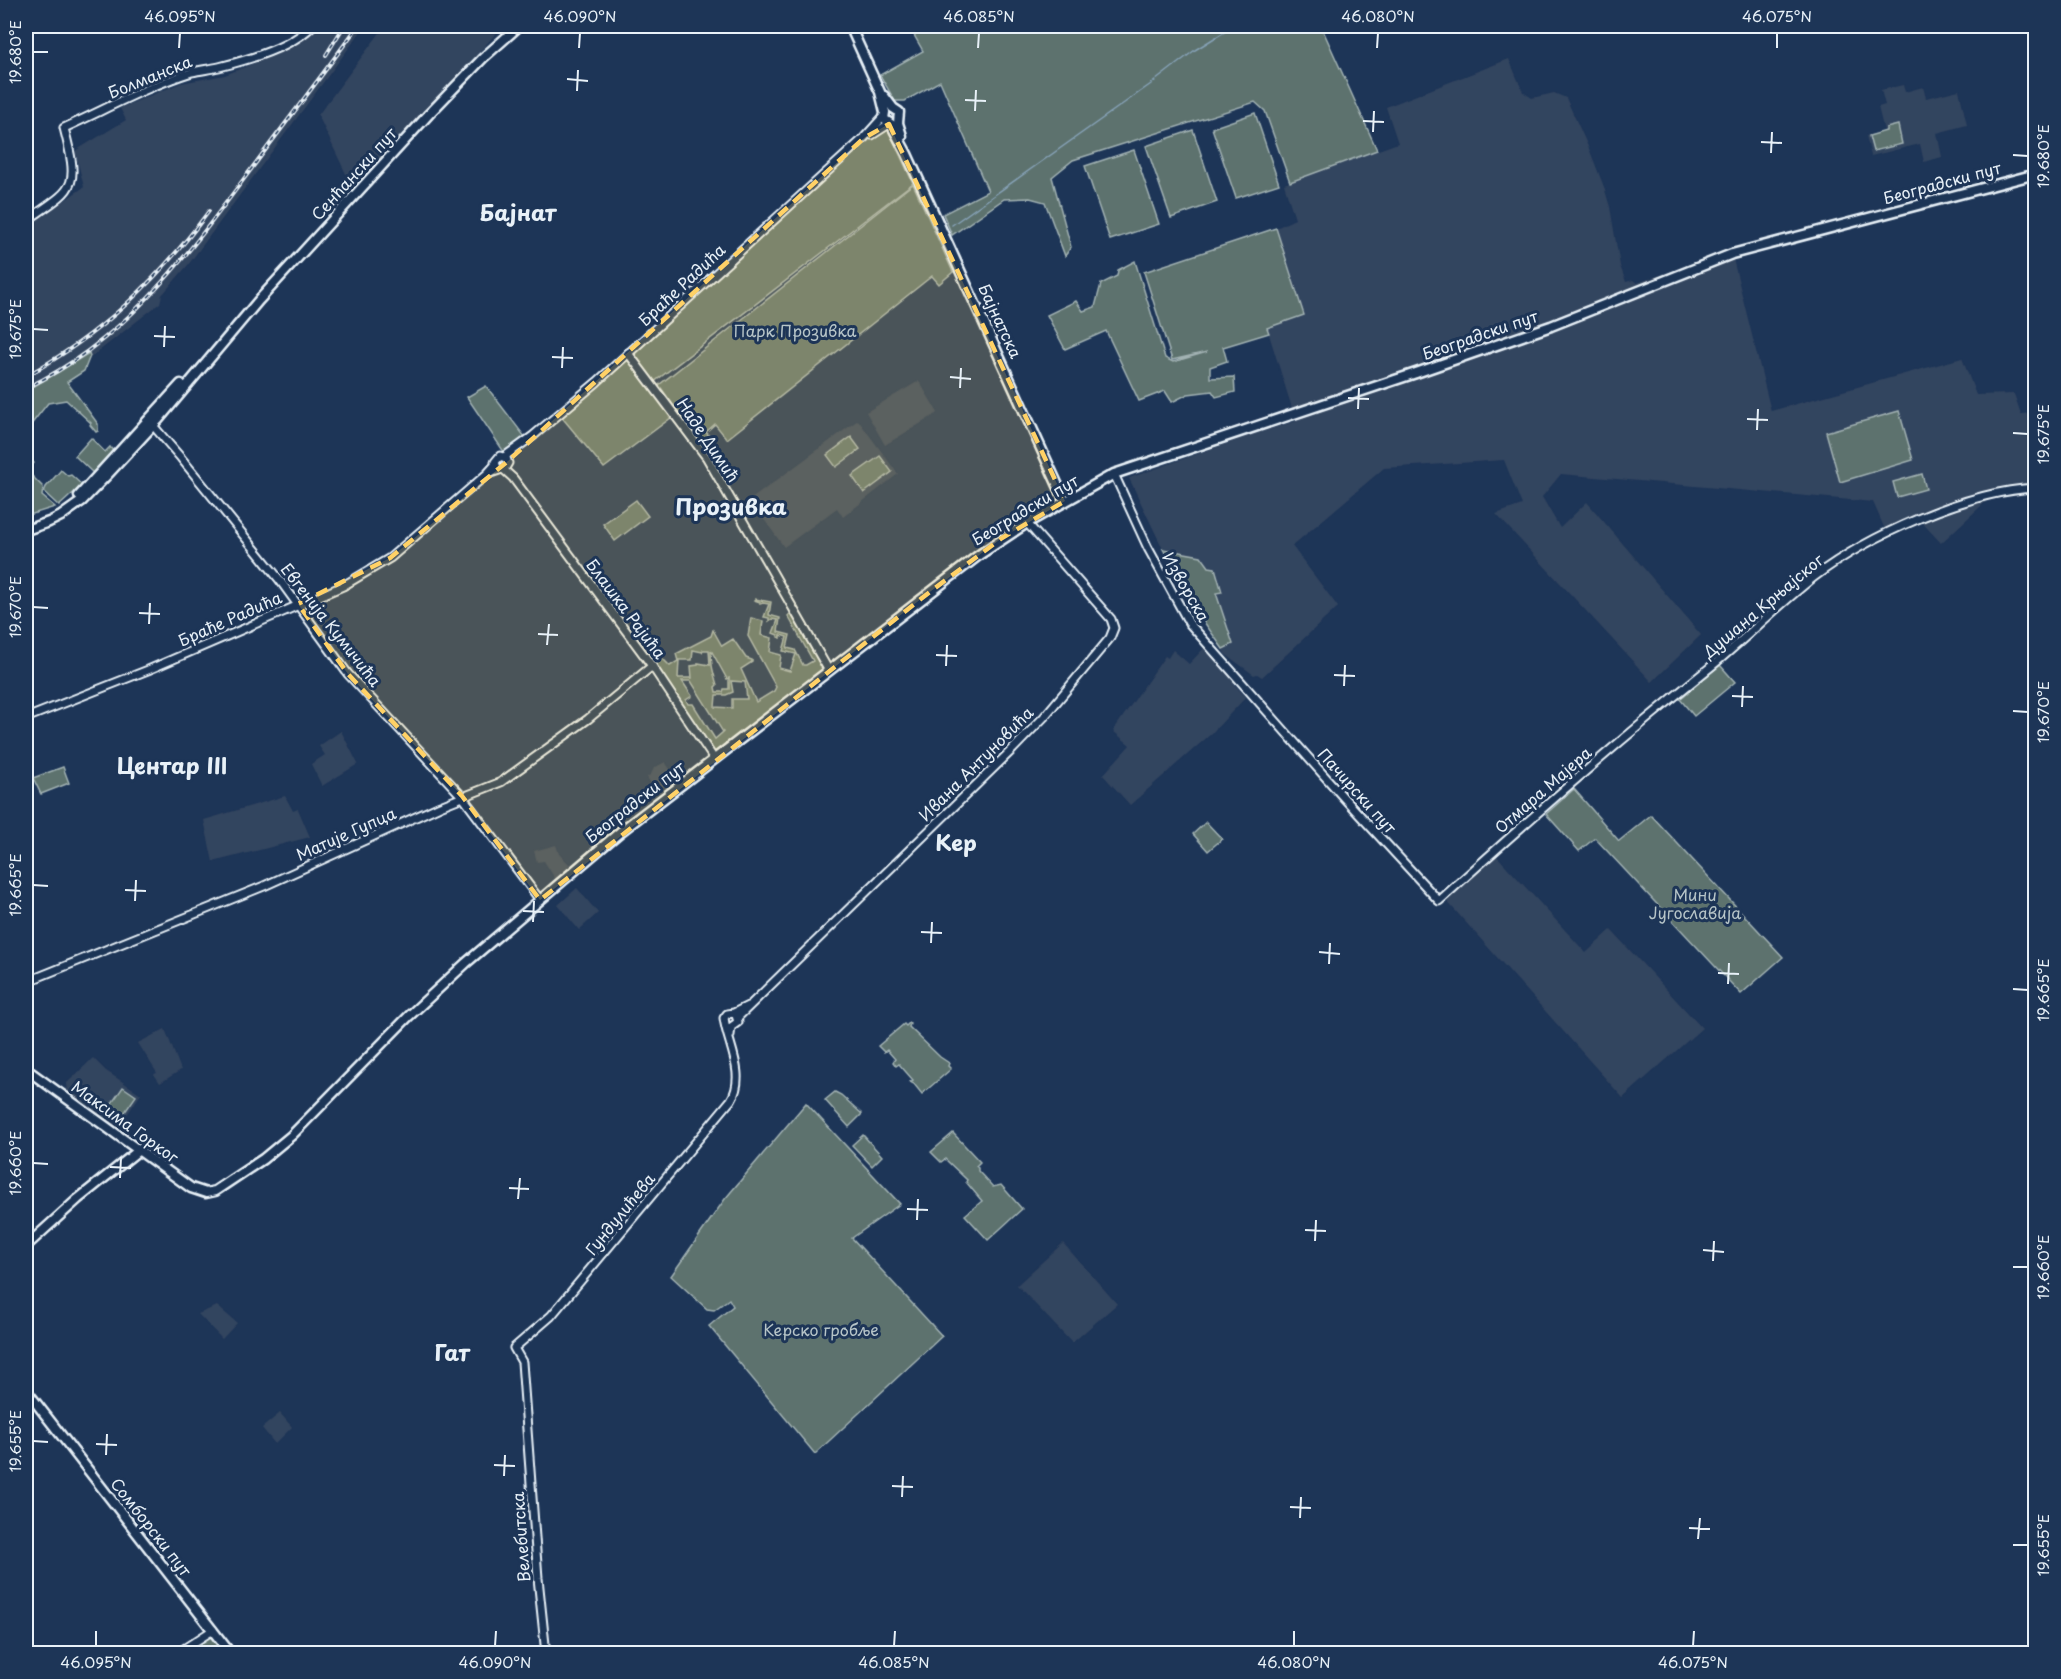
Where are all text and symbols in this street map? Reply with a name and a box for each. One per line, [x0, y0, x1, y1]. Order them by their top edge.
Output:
text: 46.095°N [144, 4, 216, 27]
text: 46.090°N [543, 4, 617, 27]
text: 46.085°N [943, 4, 1015, 27]
text: 46.080°N [1341, 4, 1415, 27]
text: 46.075°N [1742, 4, 1812, 27]
text: 19.680°E [3, 20, 26, 84]
street label: Болманска [104, 48, 195, 104]
street label: Сенћански пут [305, 121, 402, 225]
text: 19.680°E [2031, 124, 2054, 188]
street label: Београдски пут [1880, 155, 2004, 209]
district label: Бајнат [480, 195, 557, 228]
street label: Браће Радића [632, 238, 730, 331]
street label: Бајнатска [973, 279, 1029, 362]
text: 19.675°E [3, 299, 26, 359]
street label: Београдски пут [1419, 303, 1541, 365]
park label: Парк Прозивка [733, 318, 857, 342]
street label: Наде Димић [672, 393, 746, 486]
text: 19.675°E [2031, 404, 2054, 464]
street label: Београдски пут [966, 467, 1083, 551]
district label: Прозивка [675, 489, 787, 522]
street label: Изворска [1157, 547, 1217, 626]
street label: Душана Крњајског [1696, 547, 1829, 664]
street label: Блашка Рајића [581, 553, 672, 663]
street label: Евгенија Кумичића [276, 558, 388, 691]
text: 19.670°E [3, 576, 26, 638]
street label: Браће Радића [174, 585, 285, 652]
text: 19.670°E [2031, 681, 2054, 743]
street label: Ивана Антуновића [912, 700, 1038, 826]
street label: Отмара Мајера [1489, 740, 1596, 838]
street label: Пачирски пут [1313, 742, 1403, 839]
district label: Центар III [117, 748, 227, 781]
street label: Београдски пут [579, 754, 690, 848]
street label: Матије Гупца [292, 800, 400, 866]
district label: Кер [935, 825, 977, 858]
text: 19.665°E [3, 853, 26, 917]
park label: Мини Југославија [1649, 882, 1741, 924]
text: 19.665°E [2031, 958, 2054, 1022]
street label: Максима Горког [67, 1074, 185, 1169]
text: 19.660°E [3, 1131, 26, 1195]
street label: Гундулићева [579, 1167, 660, 1260]
text: 19.660°E [2031, 1235, 2054, 1299]
park label: Керско гробље [763, 1317, 879, 1341]
district label: Гат [434, 1335, 471, 1368]
text: 19.655°E [3, 1410, 26, 1472]
street label: Сомборски пут [106, 1472, 198, 1581]
street label: Велебитска [505, 1491, 535, 1583]
text: 19.655°E [2031, 1514, 2054, 1576]
text: 46.095°N [60, 1650, 132, 1673]
text: 46.090°N [458, 1650, 532, 1673]
text: 46.085°N [858, 1650, 930, 1673]
text: 46.080°N [1257, 1650, 1331, 1673]
text: 46.075°N [1658, 1650, 1728, 1673]

